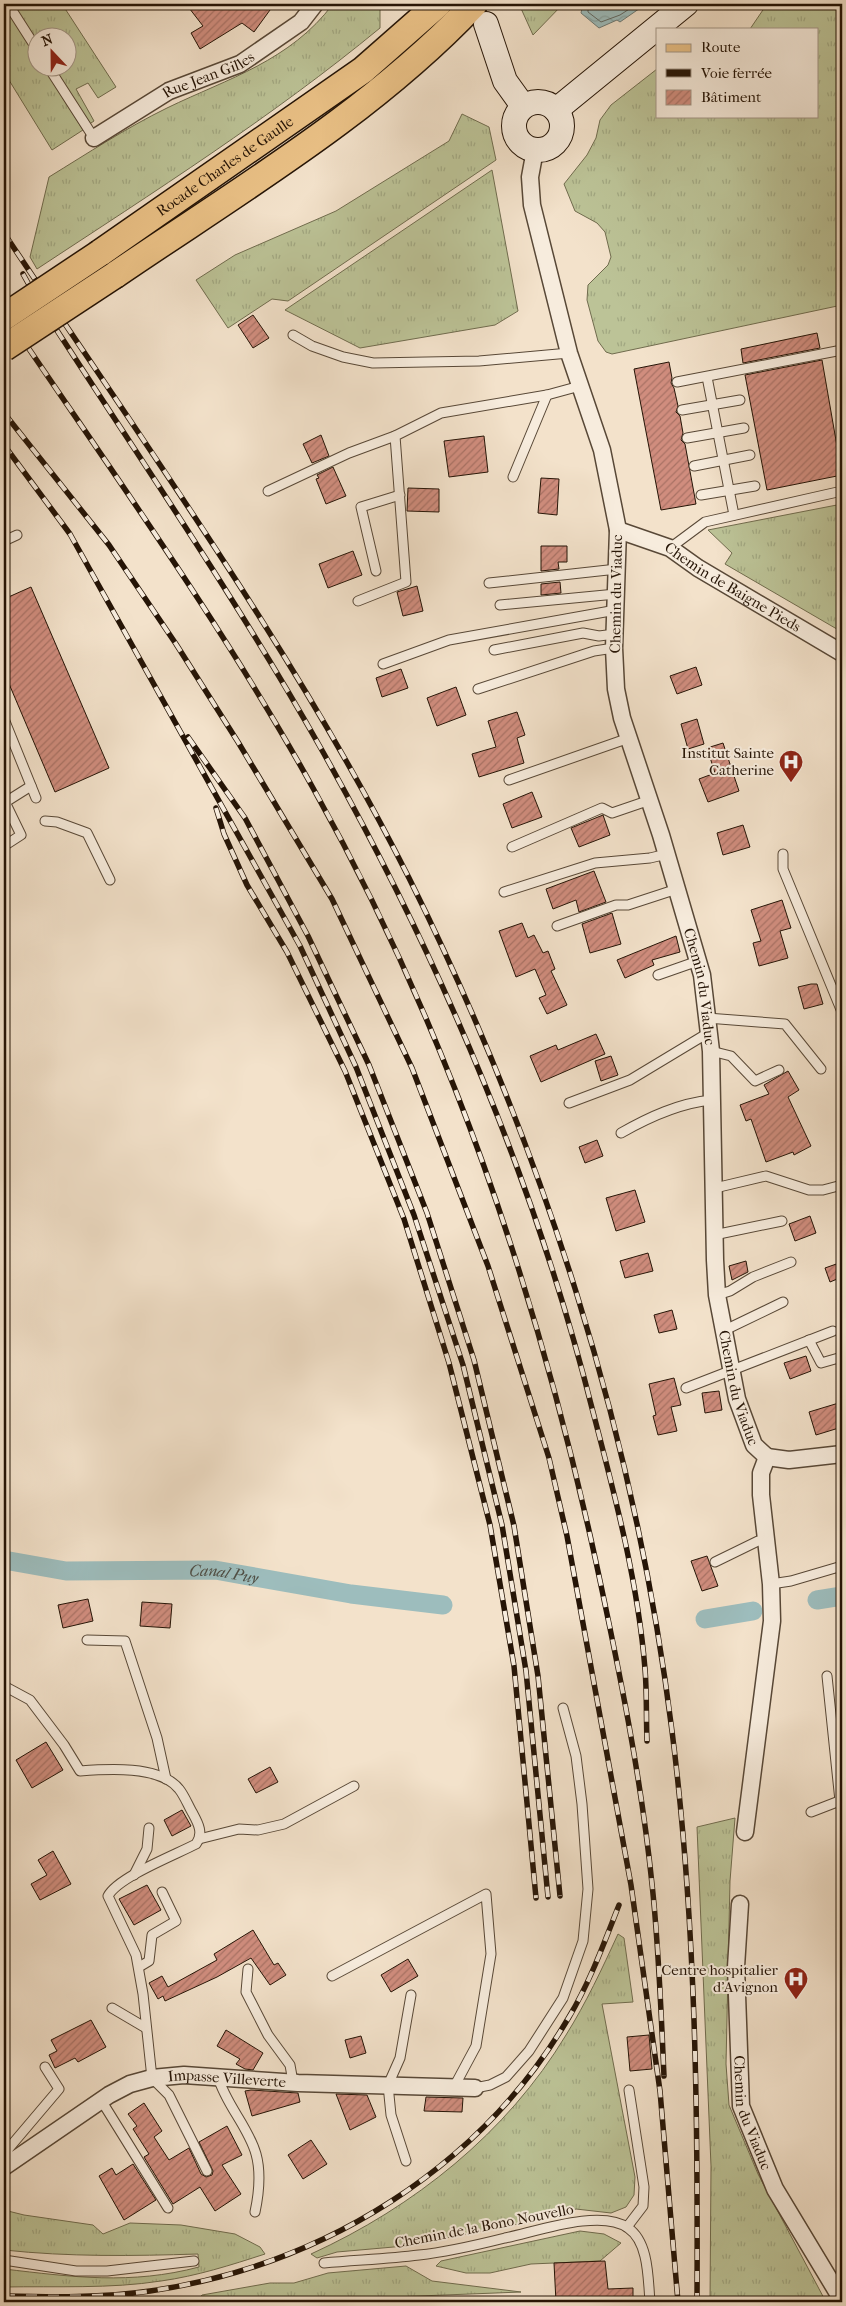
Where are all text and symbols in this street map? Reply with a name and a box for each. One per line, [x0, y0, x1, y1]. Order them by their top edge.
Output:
north arrow [28, 28, 78, 78]
legend [656, 28, 818, 118]
text: N [39, 30, 56, 50]
text: Route [701, 38, 741, 56]
street label: Rue Jean Gilles [159, 48, 258, 102]
text: Voie ferrée [700, 64, 773, 82]
text: Bâtiment [701, 88, 762, 106]
street label: Rocade Charles de Gaulle [153, 112, 297, 220]
street label: Chemin du Viaduc [606, 534, 626, 654]
street label: Chemin de Baigne Pieds [661, 538, 804, 636]
place label: Institut Sainte Catherine [681, 744, 775, 779]
hospital icon: Institut Sainte Catherine [778, 749, 804, 783]
street label: Chemin du Viaduc [680, 926, 719, 1046]
street label: Chemin du Viaduc [715, 1329, 763, 1448]
water label: Canal Puy [189, 1560, 260, 1587]
place label: Centre hospitalier d'Avignon [661, 1961, 779, 1996]
hospital icon: Centre hospitalier d'Avignon [783, 1966, 809, 2000]
street label: Chemin du Viaduc [730, 2055, 775, 2173]
street label: Impasse Villeverte [167, 2066, 287, 2091]
street label: Chemin de la Bono Nouvello [393, 2200, 575, 2252]

